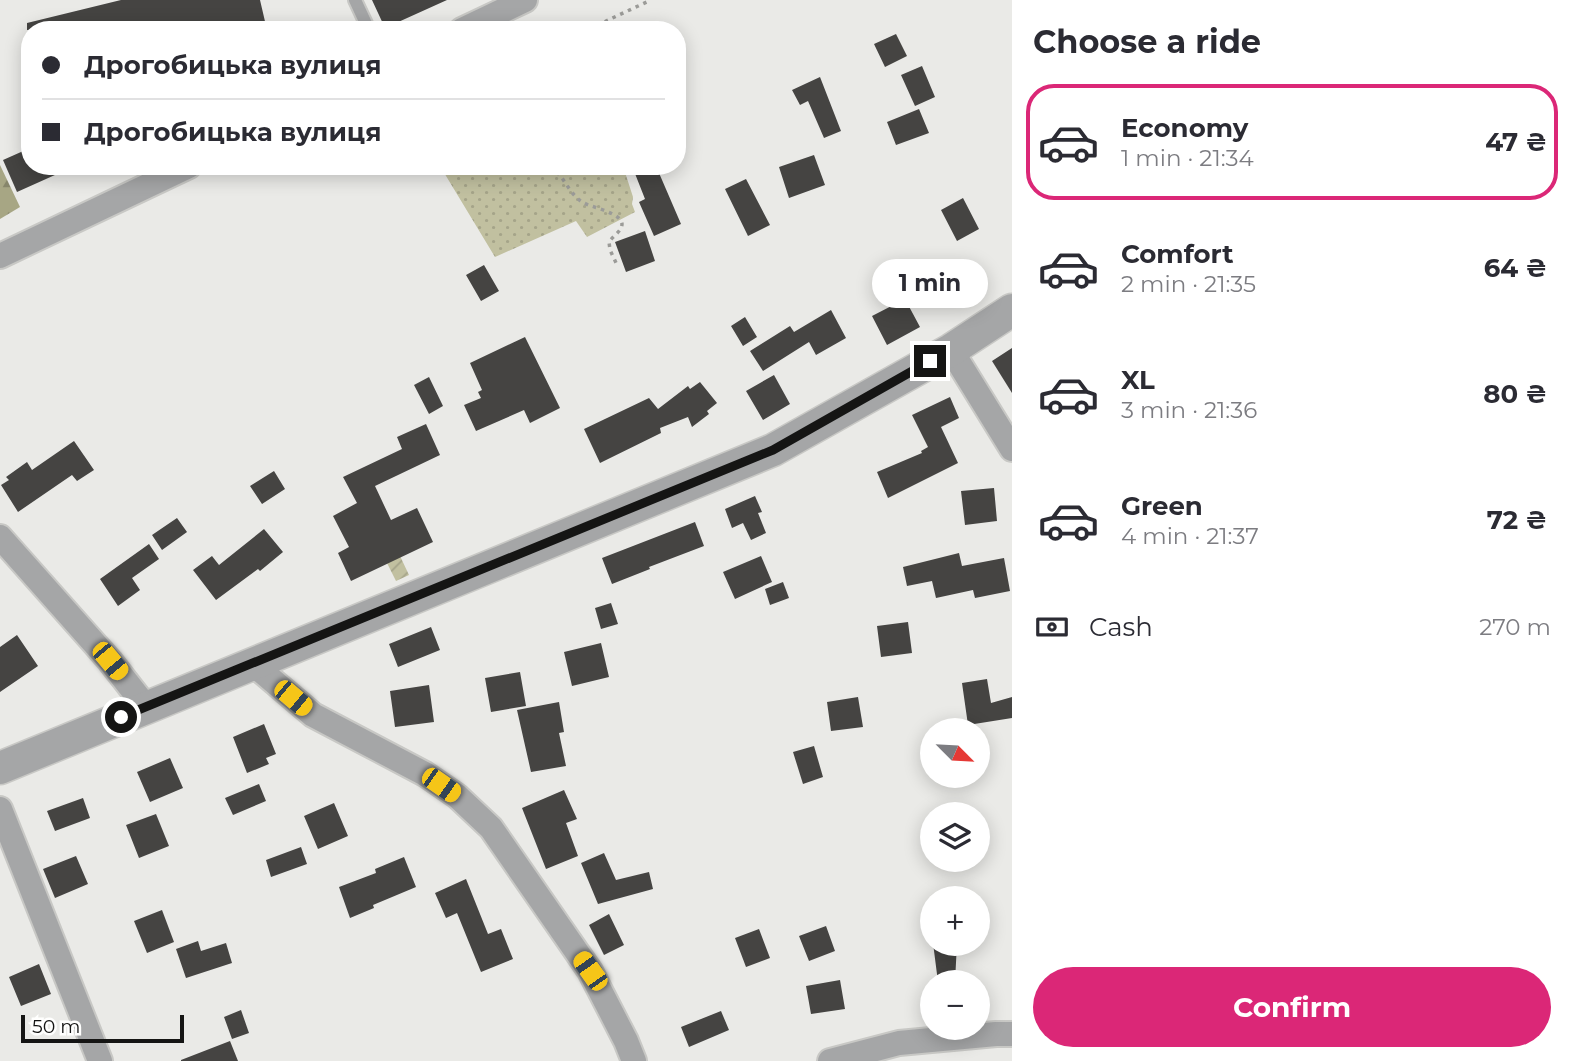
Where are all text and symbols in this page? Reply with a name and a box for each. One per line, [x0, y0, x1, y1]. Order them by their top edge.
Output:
text: Choose a ride [1033, 22, 1261, 61]
text: Дрогобицька вулиця [84, 49, 382, 81]
icon: car [1037, 111, 1100, 174]
text: Economy [1121, 112, 1248, 144]
text: Дрогобицька вулиця [84, 116, 382, 148]
text: 47 ₴ [1485, 126, 1547, 158]
text: 1 min · 21:34 [1121, 144, 1254, 172]
icon: car [1037, 237, 1100, 300]
text: Comfort [1121, 238, 1233, 270]
text: 64 ₴ [1484, 252, 1547, 284]
callout: 1 min [872, 260, 988, 308]
text: 1 min [899, 269, 961, 297]
text: 2 min · 21:35 [1121, 270, 1256, 298]
route end [914, 345, 946, 377]
icon: car [1037, 363, 1100, 426]
text: XL [1121, 364, 1155, 396]
text: 80 ₴ [1483, 378, 1547, 410]
text: 3 min · 21:36 [1121, 396, 1257, 424]
icon: car [1037, 489, 1100, 552]
text: Green [1121, 490, 1203, 522]
text: 72 ₴ [1487, 504, 1547, 536]
text: 4 min · 21:37 [1121, 522, 1259, 550]
icon: cash [1033, 608, 1071, 646]
text: Cash [1089, 611, 1153, 643]
text: 270 m [1479, 613, 1551, 641]
car [89, 638, 132, 684]
car [271, 676, 316, 720]
route start [105, 701, 137, 733]
north arrow [920, 718, 990, 788]
map controls [920, 718, 990, 1040]
car [418, 764, 465, 806]
button: layers [920, 802, 990, 872]
button: + [920, 886, 990, 956]
car [570, 948, 611, 994]
button: Confirm [1033, 967, 1551, 1047]
button: − [920, 970, 990, 1040]
scale bar [21, 1012, 184, 1044]
text: 50 m [32, 1015, 80, 1038]

